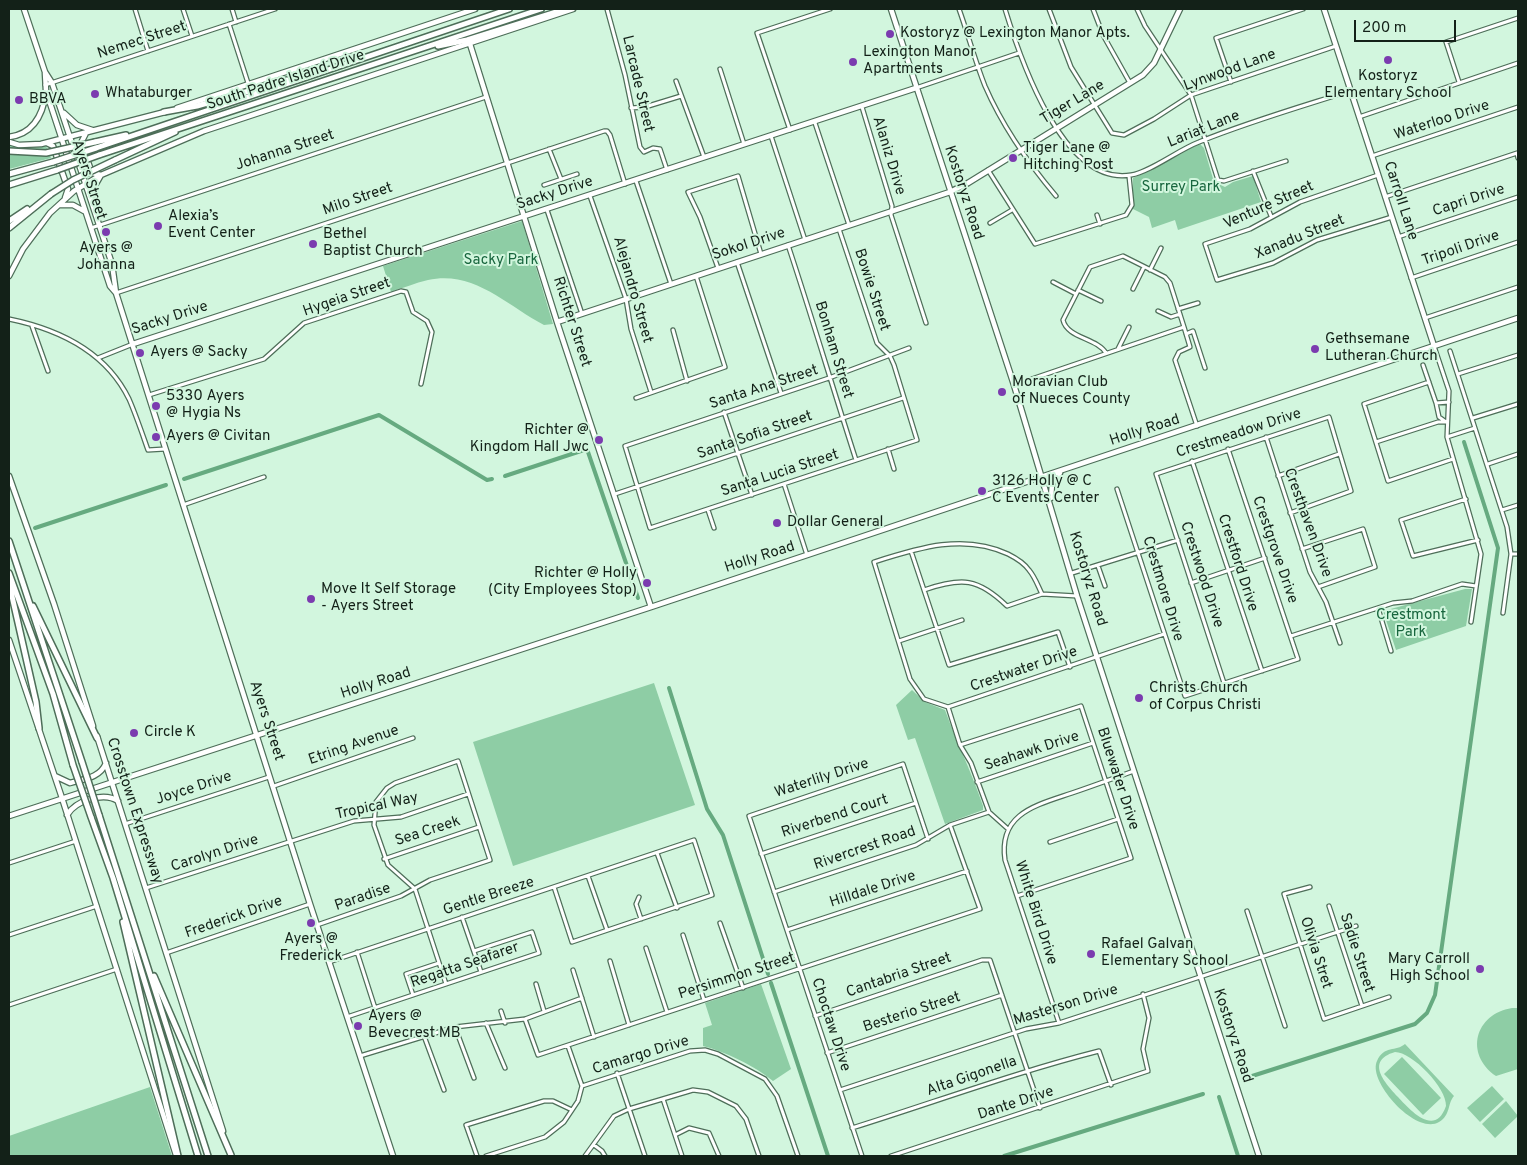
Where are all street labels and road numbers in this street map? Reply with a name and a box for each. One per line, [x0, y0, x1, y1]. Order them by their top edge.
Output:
street label: Nemec Street [95, 18, 189, 64]
street label: Larcade Street [617, 34, 657, 134]
street label: Lynwood Lane [1181, 46, 1279, 96]
street label: South Padre Island Drive [205, 47, 367, 115]
street label: Tiger Lane [1038, 77, 1108, 129]
street label: Waterloo Drive [1392, 97, 1492, 145]
street label: Lariat Lane [1165, 107, 1243, 153]
street label: Alaniz Drive [868, 115, 908, 197]
street label: Johanna Street [233, 127, 337, 175]
street label: Ayers Street [67, 138, 109, 222]
street label: Kostoryz Road [939, 144, 987, 242]
street label: Carroll Lane [1379, 159, 1421, 243]
street label: Sacky Drive [514, 173, 596, 215]
street label: Venture Street [1221, 178, 1317, 234]
street label: Milo Street [321, 180, 395, 220]
street label: Capri Drive [1431, 181, 1507, 221]
street label: Xanadu Street [1252, 212, 1348, 264]
street label: Sokol Drive [710, 225, 788, 265]
street label: Tripoli Drive [1420, 227, 1502, 271]
street label: Alejandro Street [608, 235, 656, 345]
street label: Bowie Street [849, 247, 893, 333]
street label: Hygeia Street [301, 275, 393, 321]
street label: Richter Street [548, 275, 594, 369]
street label: Sacky Drive [129, 298, 211, 340]
street label: Bonham Street [810, 299, 856, 401]
street label: Santa Ana Street [707, 362, 821, 414]
street label: Crestmeadow Drive [1174, 405, 1304, 463]
street label: Santa Sofia Street [695, 408, 815, 464]
street label: Holly Road [1108, 411, 1182, 451]
street label: Santa Lucia Street [719, 446, 841, 502]
street label: Cresthaven Drive [1279, 466, 1335, 580]
street label: Crestgrove Drive [1247, 494, 1301, 606]
street label: Crestford Drive [1213, 512, 1261, 614]
street label: Crestwood Drive [1175, 520, 1227, 630]
street label: Kostoryz Road [1064, 529, 1110, 629]
street label: Crestmore Drive [1137, 534, 1187, 644]
street label: Holly Road [723, 538, 797, 578]
street label: Crestwater Drive [968, 643, 1080, 697]
street label: Holly Road [339, 664, 413, 704]
street label: Ayers Street [245, 679, 287, 763]
street label: Etring Avenue [306, 722, 402, 770]
street label: Bluewater Drive [1092, 725, 1142, 833]
street label: Seahawk Drive [982, 728, 1082, 776]
street label: Crosstown Expressway [102, 736, 166, 886]
street label: Waterlily Drive [773, 755, 871, 803]
street label: Joyce Drive [154, 768, 234, 810]
street label: Tropical Way [334, 789, 420, 825]
street label: Riverbend Court [779, 791, 891, 843]
street label: Sea Creek [393, 813, 463, 851]
street label: Rivercrest Road [812, 823, 918, 875]
street label: Carolyn Drive [169, 831, 261, 877]
street label: White Bird Drive [1010, 859, 1060, 967]
street label: Hilldale Drive [828, 868, 918, 912]
street label: Gentle Breeze [441, 874, 537, 920]
street label: Paradise [333, 880, 393, 916]
street label: Frederick Drive [183, 893, 285, 943]
street label: Sadie Street [1335, 911, 1377, 995]
street label: Olivia Stret [1295, 915, 1335, 991]
street label: Regatta Seafarer [408, 939, 522, 993]
street label: Persimmon Street [676, 950, 798, 1004]
street label: Cantabria Street [844, 950, 954, 1002]
street label: Choctaw Drive [806, 976, 854, 1074]
street label: Masterson Drive [1011, 982, 1121, 1030]
street label: Kostoryz Road [1208, 987, 1256, 1085]
street label: Besterio Street [861, 989, 963, 1037]
street label: Camargo Drive [591, 1033, 691, 1079]
street label: Alta Gigonella [924, 1053, 1020, 1101]
street label: Dante Drive [976, 1083, 1056, 1125]

